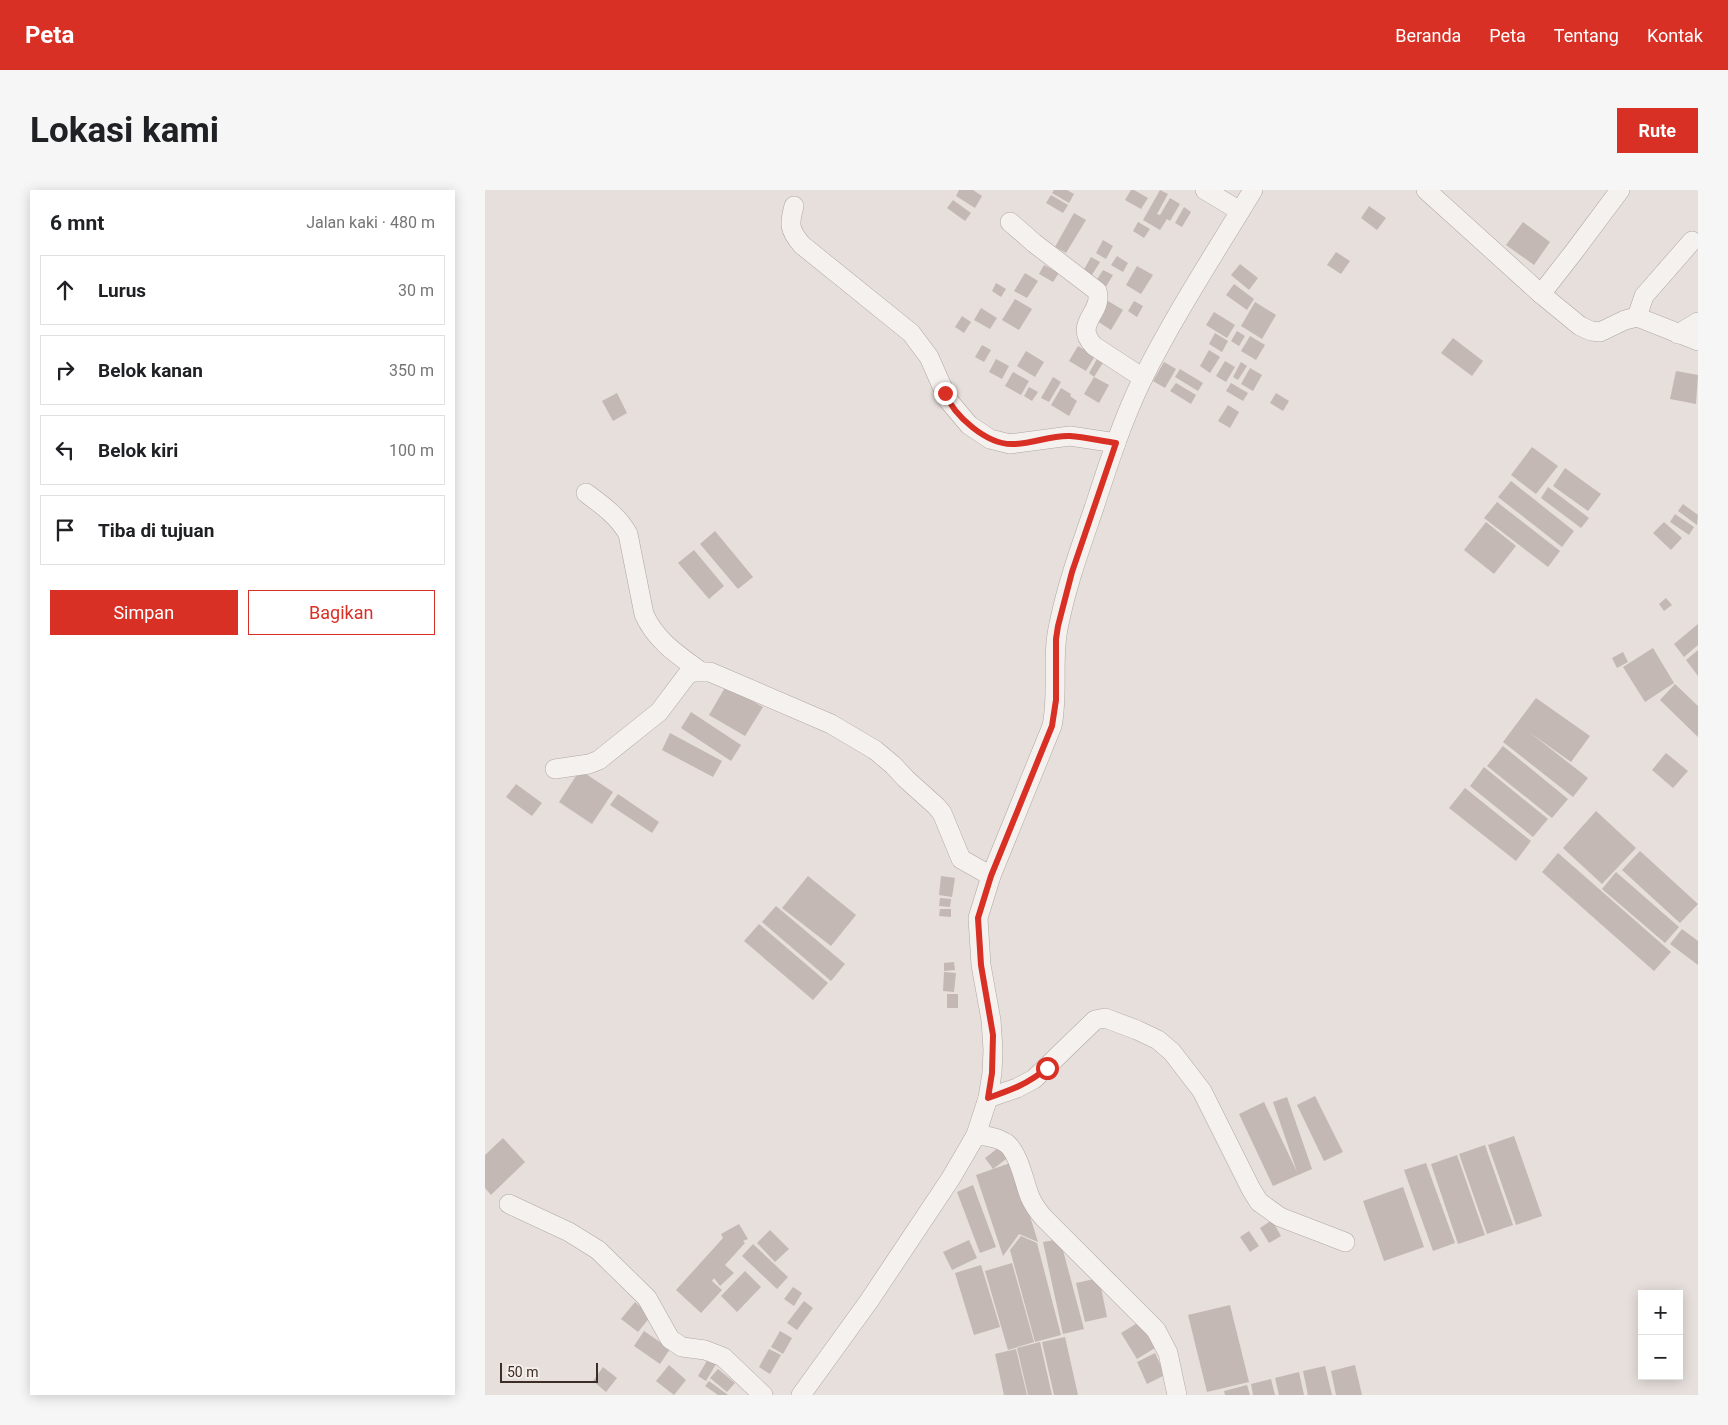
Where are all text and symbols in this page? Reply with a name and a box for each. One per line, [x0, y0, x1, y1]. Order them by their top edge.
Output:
text: Peta [25, 21, 74, 49]
text: Beranda [1395, 25, 1461, 46]
text: Peta [1489, 25, 1526, 46]
text: Tentang [1554, 25, 1619, 46]
text: Kontak [1647, 25, 1703, 46]
button: Rute [1617, 108, 1698, 153]
text: Lokasi kami [30, 110, 219, 151]
text: 6 mnt [50, 211, 104, 235]
text: Jalan kaki · 480 m [306, 213, 435, 232]
icon: ahead [51, 276, 79, 304]
text: Lurus [98, 279, 146, 302]
text: 30 m [398, 281, 434, 300]
icon: right [51, 356, 79, 384]
text: Belok kanan [98, 359, 203, 382]
text: 350 m [389, 361, 434, 380]
route end [934, 382, 957, 405]
icon: left [51, 436, 79, 464]
text: Belok kiri [98, 439, 178, 462]
text: 100 m [389, 441, 434, 460]
icon: arrive [51, 516, 79, 544]
text: Tiba di tujuan [98, 519, 214, 542]
button: Simpan [50, 590, 238, 635]
button: Bagikan [248, 590, 435, 635]
route start [1036, 1057, 1059, 1080]
map controls [1638, 1290, 1683, 1380]
button: + [1638, 1290, 1683, 1335]
button: − [1638, 1335, 1683, 1380]
scale bar [500, 1360, 597, 1383]
text: 50 m [507, 1364, 539, 1380]

